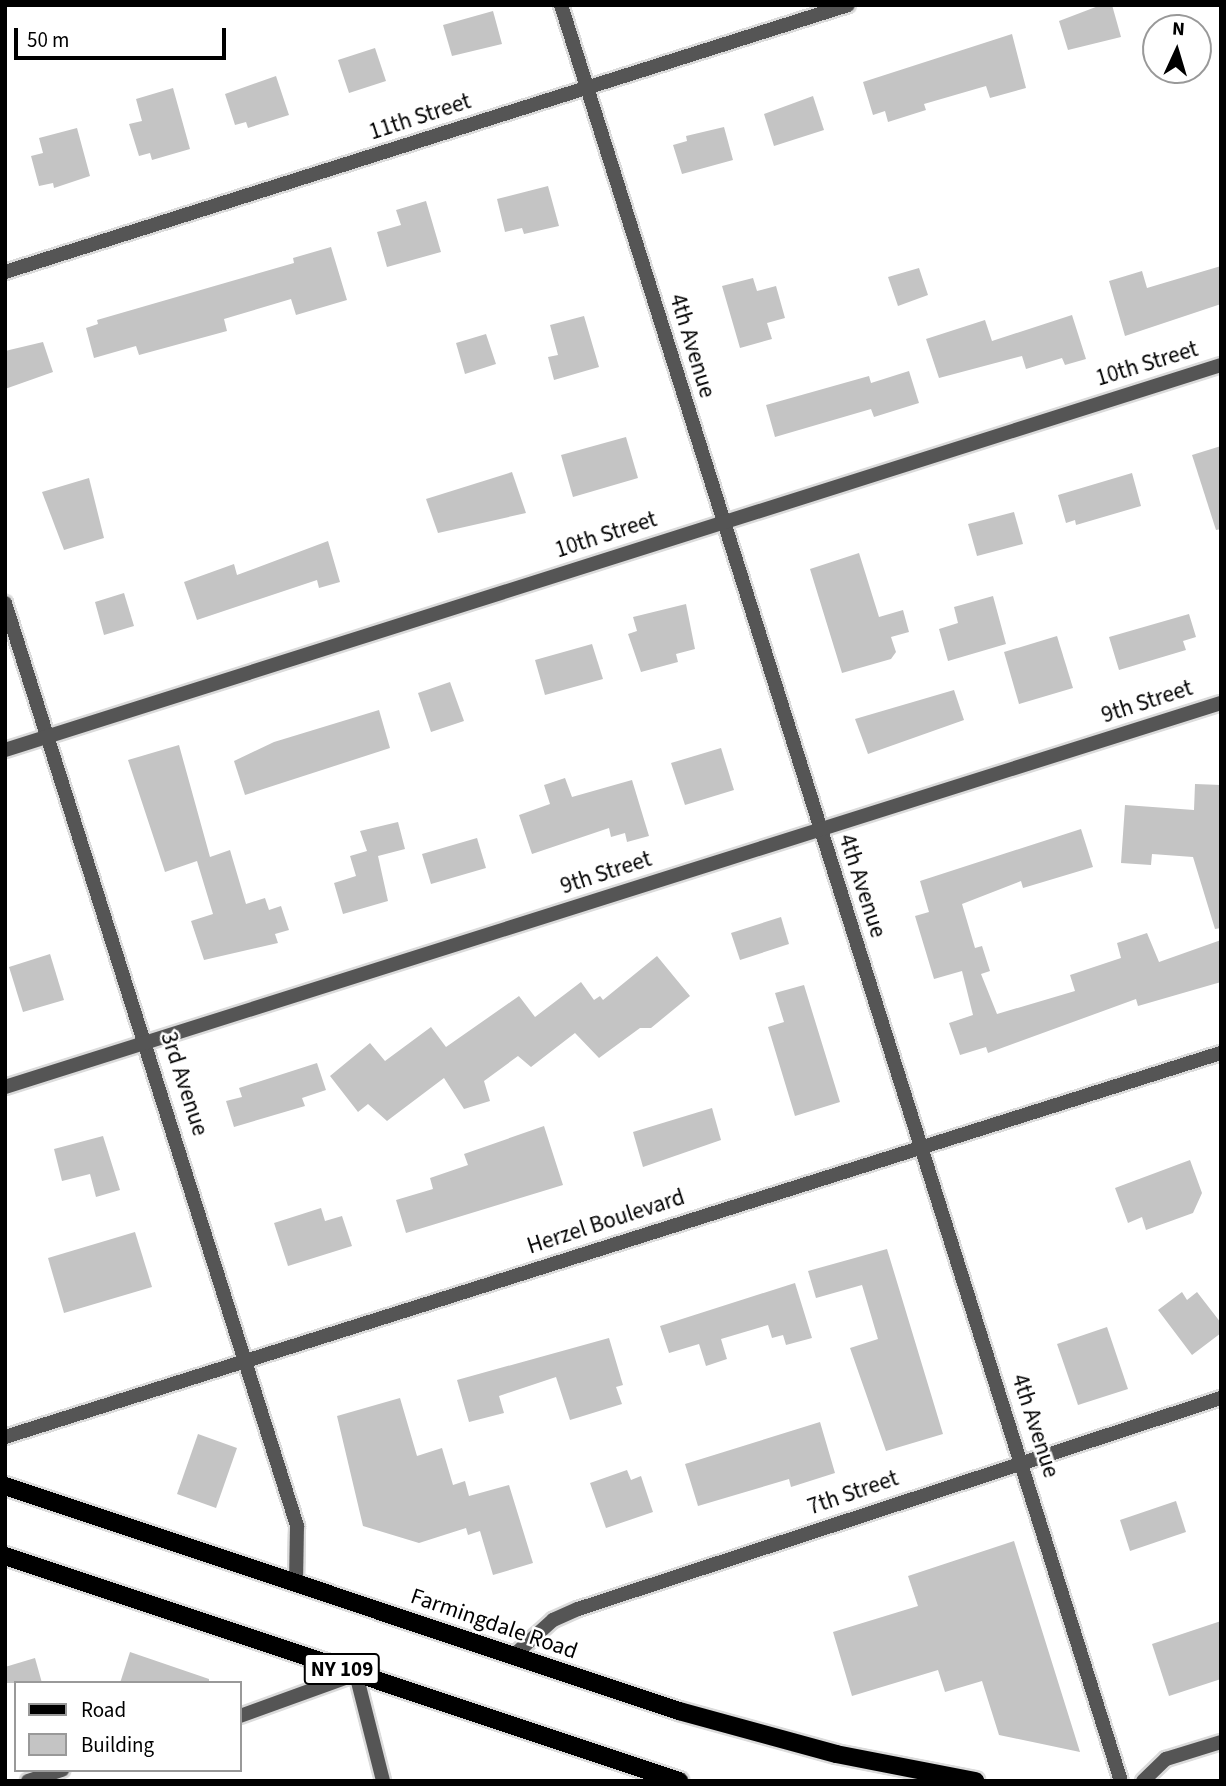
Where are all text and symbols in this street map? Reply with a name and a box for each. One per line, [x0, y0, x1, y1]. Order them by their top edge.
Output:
scale bar [18, 14, 229, 58]
north arrow [1142, 14, 1212, 84]
text: N [1171, 16, 1186, 43]
text: 50 m [27, 25, 69, 55]
street label: 11th Street [366, 88, 474, 146]
street label: 4th Avenue [663, 291, 721, 401]
street label: 10th Street [1093, 335, 1201, 393]
street label: 10th Street [552, 506, 660, 564]
street label: 9th Street [1098, 674, 1196, 730]
street label: 4th Avenue [832, 831, 892, 941]
street label: 9th Street [557, 845, 655, 901]
street label: 3rd Avenue [154, 1029, 214, 1139]
street label: Herzel Boulevard [524, 1184, 688, 1260]
street label: 4th Avenue [1005, 1371, 1065, 1481]
street label: 7th Street [804, 1465, 902, 1521]
street label: Farmingdale Road [407, 1583, 581, 1665]
road number: NY 109 [304, 1652, 380, 1686]
legend [14, 1681, 242, 1772]
text: Road [81, 1695, 126, 1725]
text: Building [81, 1730, 154, 1760]

